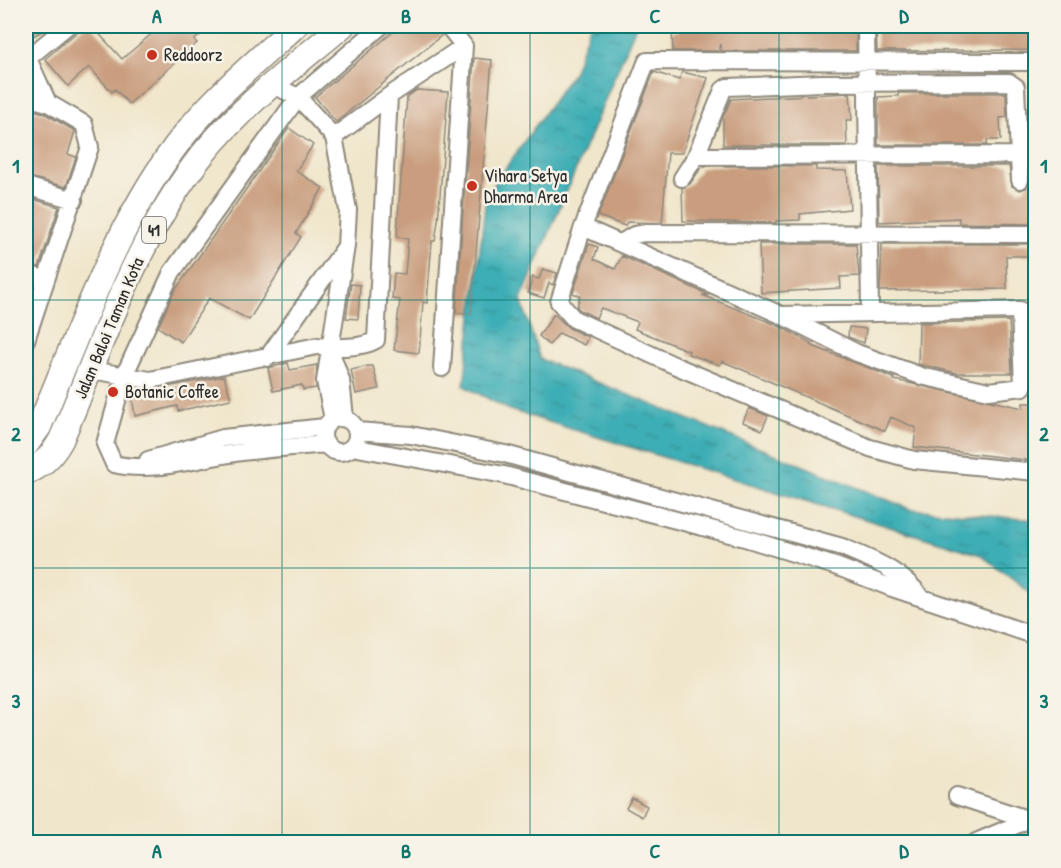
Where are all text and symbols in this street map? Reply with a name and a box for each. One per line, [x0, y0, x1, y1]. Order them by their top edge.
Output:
text: A [152, 2, 162, 29]
text: B [401, 2, 411, 29]
text: C [650, 2, 661, 29]
text: D [899, 2, 909, 29]
place label: Reddoorz [164, 42, 223, 67]
marker: Reddoorz [145, 48, 159, 62]
text: 1 [12, 152, 20, 179]
text: 1 [1040, 152, 1048, 179]
place label: Vihara Setya Dharma Area [484, 163, 567, 209]
marker: Vihara Setya Dharma Area [465, 179, 479, 193]
road number: 41 [142, 217, 166, 243]
street label: Jalan Baloi Taman Kota [67, 253, 150, 402]
place label: Botanic Coffee [125, 379, 219, 404]
marker: Botanic Coffee [106, 385, 120, 399]
text: 2 [11, 420, 21, 447]
text: 2 [1039, 420, 1049, 447]
text: 3 [12, 687, 21, 714]
text: 3 [1040, 687, 1049, 714]
text: A [152, 837, 162, 864]
text: B [401, 837, 411, 864]
text: C [650, 837, 661, 864]
text: D [899, 837, 909, 864]

